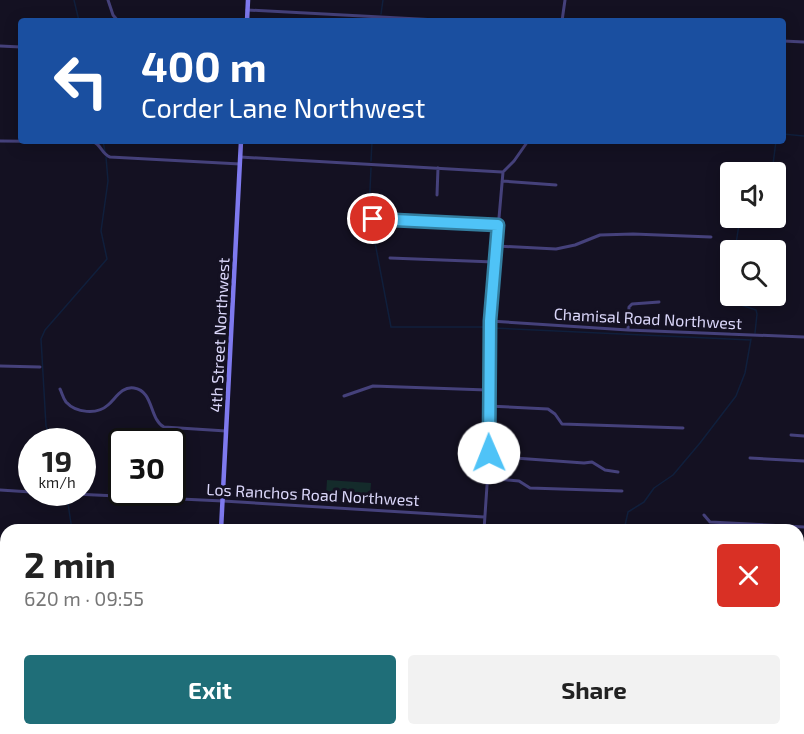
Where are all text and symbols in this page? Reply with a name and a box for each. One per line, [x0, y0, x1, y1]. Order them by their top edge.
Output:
text: 400 m [141, 40, 267, 90]
icon: left [42, 42, 120, 120]
text: Corder Lane Northwest [141, 91, 425, 123]
map controls [720, 162, 786, 306]
button: sound [720, 162, 786, 228]
pin [347, 193, 398, 244]
icon: arrive [356, 202, 389, 235]
button: search [720, 240, 786, 306]
street label: 4th Street Northwest [205, 257, 233, 413]
street label: Chamisal Road Northwest [553, 304, 743, 332]
position arrow [457, 421, 521, 485]
speed limit sign: 30 [108, 428, 186, 506]
text: 19 [42, 442, 72, 478]
text: km/h [38, 473, 76, 491]
street label: Los Ranchos Road Northwest [206, 479, 420, 509]
text: 2 min [24, 542, 116, 585]
button: close [717, 544, 780, 607]
text: 620 m · 09:55 [24, 586, 144, 610]
button: Exit [24, 655, 396, 724]
button: Share [408, 655, 780, 724]

